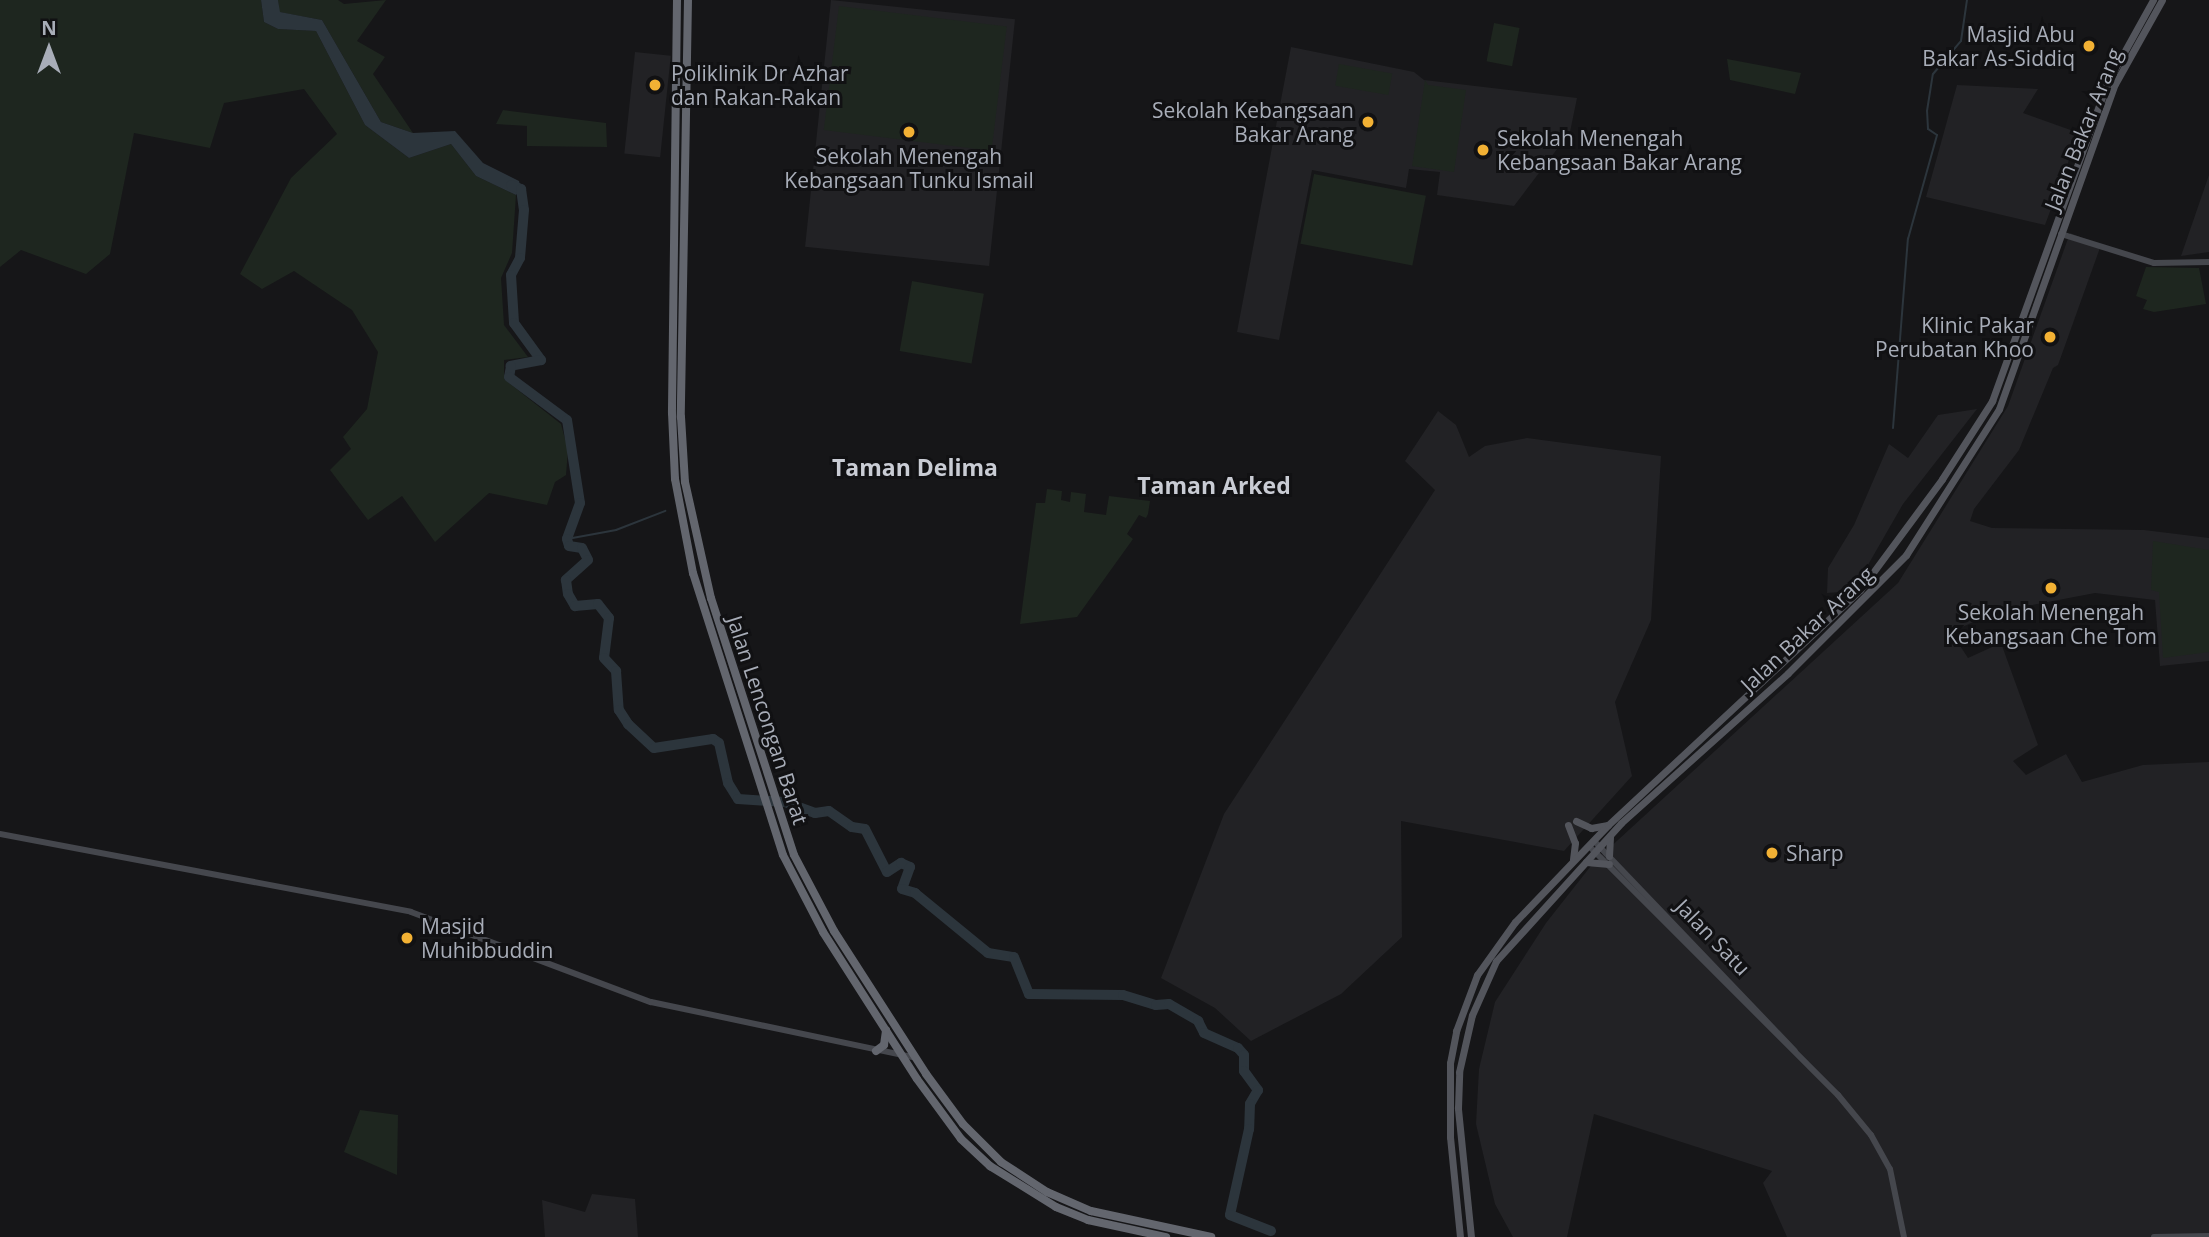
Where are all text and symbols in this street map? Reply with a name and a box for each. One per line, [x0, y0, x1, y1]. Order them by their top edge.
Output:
north arrow [14, 14, 84, 84]
text: N [41, 15, 57, 41]
place label: Masjid Abu Bakar As-Siddiq [1922, 21, 2075, 71]
marker: Masjid Abu Bakar As-Siddiq [2081, 38, 2097, 54]
street label: Jalan Bakar Arang [2039, 44, 2127, 214]
place label: Poliklinik Dr Azhar dan Rakan-Rakan [671, 60, 849, 110]
marker: Poliklinik Dr Azhar dan Rakan-Rakan [645, 75, 665, 95]
place label: Sekolah Kebangsaan Bakar Arang [1152, 97, 1354, 147]
marker: Sekolah Kebangsaan Bakar Arang [1360, 114, 1376, 130]
marker: Sekolah Menengah Kebangsaan Tunku Ismail [901, 124, 917, 140]
place label: Sekolah Menengah Kebangsaan Bakar Arang [1497, 125, 1742, 175]
marker: Sekolah Menengah Kebangsaan Bakar Arang [1475, 142, 1491, 158]
place label: Sekolah Menengah Kebangsaan Tunku Ismail [784, 143, 1034, 193]
place label: Klinic Pakar Perubatan Khoo [1875, 312, 2034, 362]
marker: Klinic Pakar Perubatan Khoo [2040, 327, 2060, 347]
district label: Taman Delima [832, 453, 998, 481]
district label: Taman Arked [1137, 471, 1291, 499]
street label: Jalan Bakar Arang [1735, 561, 1879, 697]
marker: Sekolah Menengah Kebangsaan Che Tom [2043, 580, 2059, 596]
place label: Sekolah Menengah Kebangsaan Che Tom [1945, 599, 2157, 649]
street label: Jalan Lencongan Barat [722, 612, 814, 828]
place label: Sharp [1786, 840, 1843, 866]
marker: Sharp [1764, 845, 1780, 861]
street label: Jalan Satu [1671, 894, 1755, 980]
place label: Masjid Muhibbuddin [421, 913, 553, 963]
marker: Masjid Muhibbuddin [399, 930, 415, 946]

